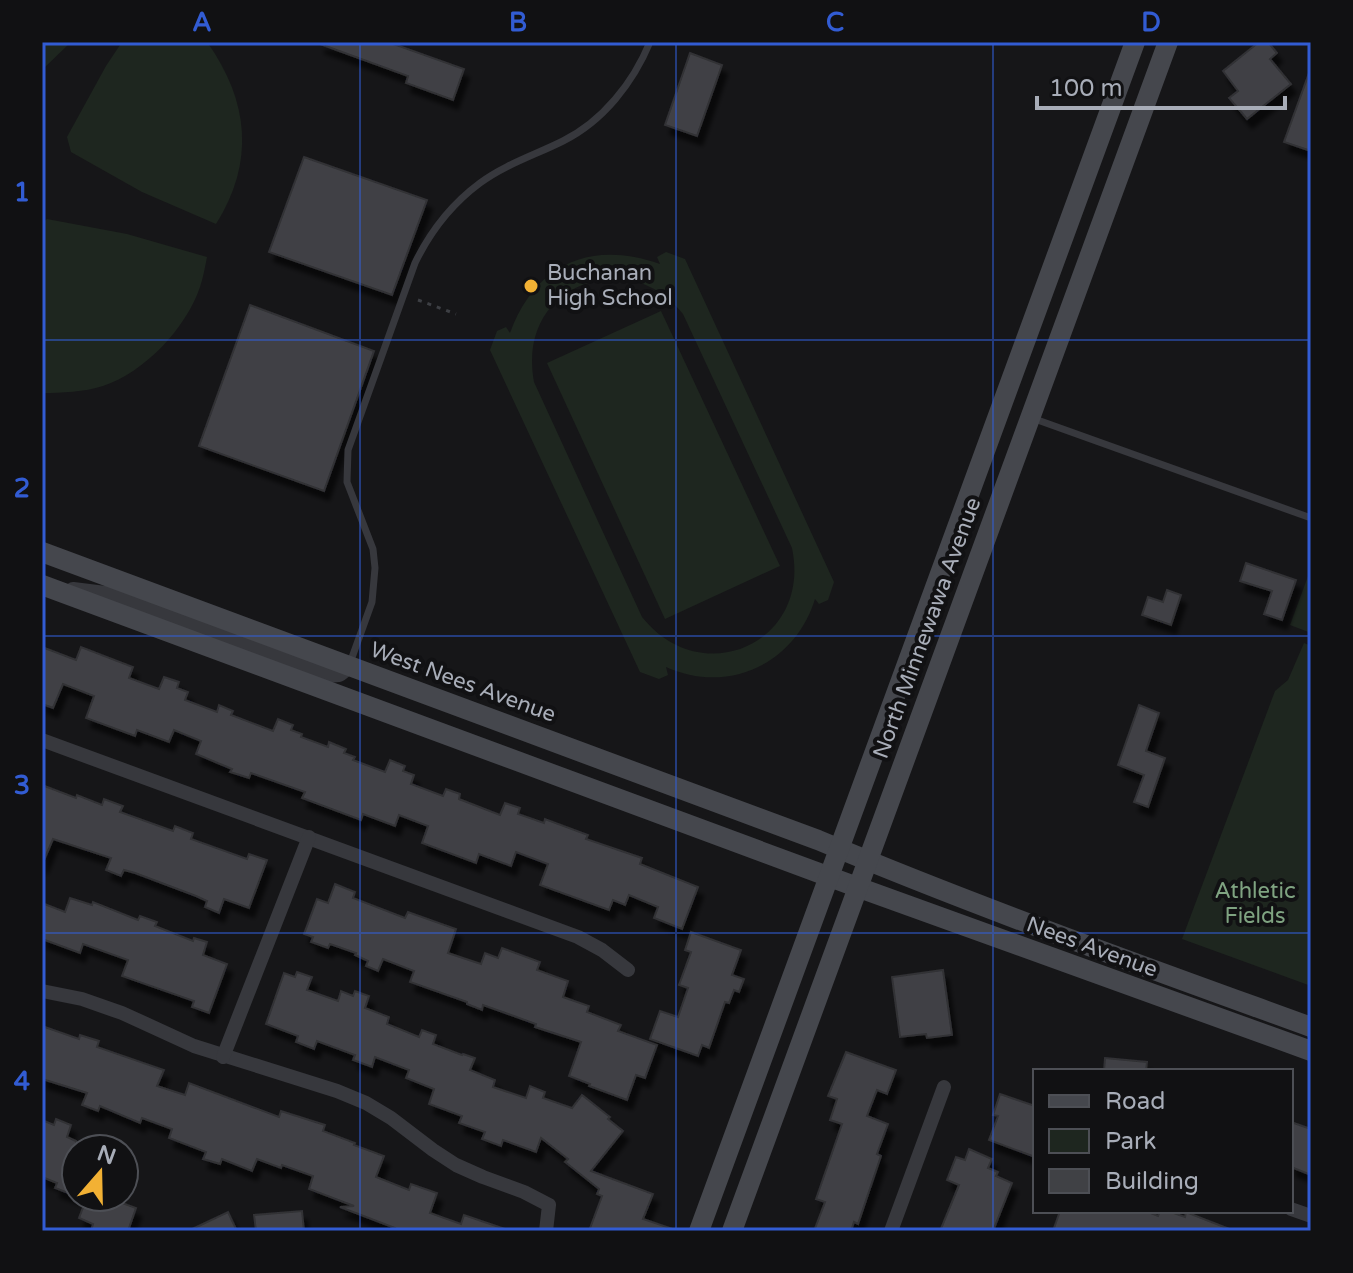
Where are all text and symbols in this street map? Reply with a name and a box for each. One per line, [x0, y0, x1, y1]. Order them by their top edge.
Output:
text: A [192, 7, 212, 38]
text: B [509, 7, 527, 38]
text: C [826, 7, 844, 38]
text: D [1141, 7, 1161, 38]
scale bar [1037, 60, 1285, 110]
text: 100 m [1049, 74, 1123, 103]
text: 1 [14, 177, 30, 208]
place label: Buchanan High School [547, 260, 673, 311]
marker: Buchanan High School [522, 277, 540, 295]
text: 2 [14, 473, 30, 504]
street label: North Minnewawa Avenue [868, 494, 986, 762]
street label: West Nees Avenue [367, 636, 559, 728]
text: 3 [14, 770, 30, 801]
park label: Athletic Fields [1214, 878, 1296, 929]
street label: Nees Avenue [1023, 911, 1161, 983]
text: 4 [14, 1066, 30, 1097]
legend [1033, 1069, 1293, 1213]
text: Road [1105, 1087, 1165, 1116]
text: Park [1105, 1127, 1156, 1156]
north arrow [60, 1133, 140, 1213]
text: N [94, 1140, 119, 1170]
text: Building [1105, 1167, 1199, 1196]

